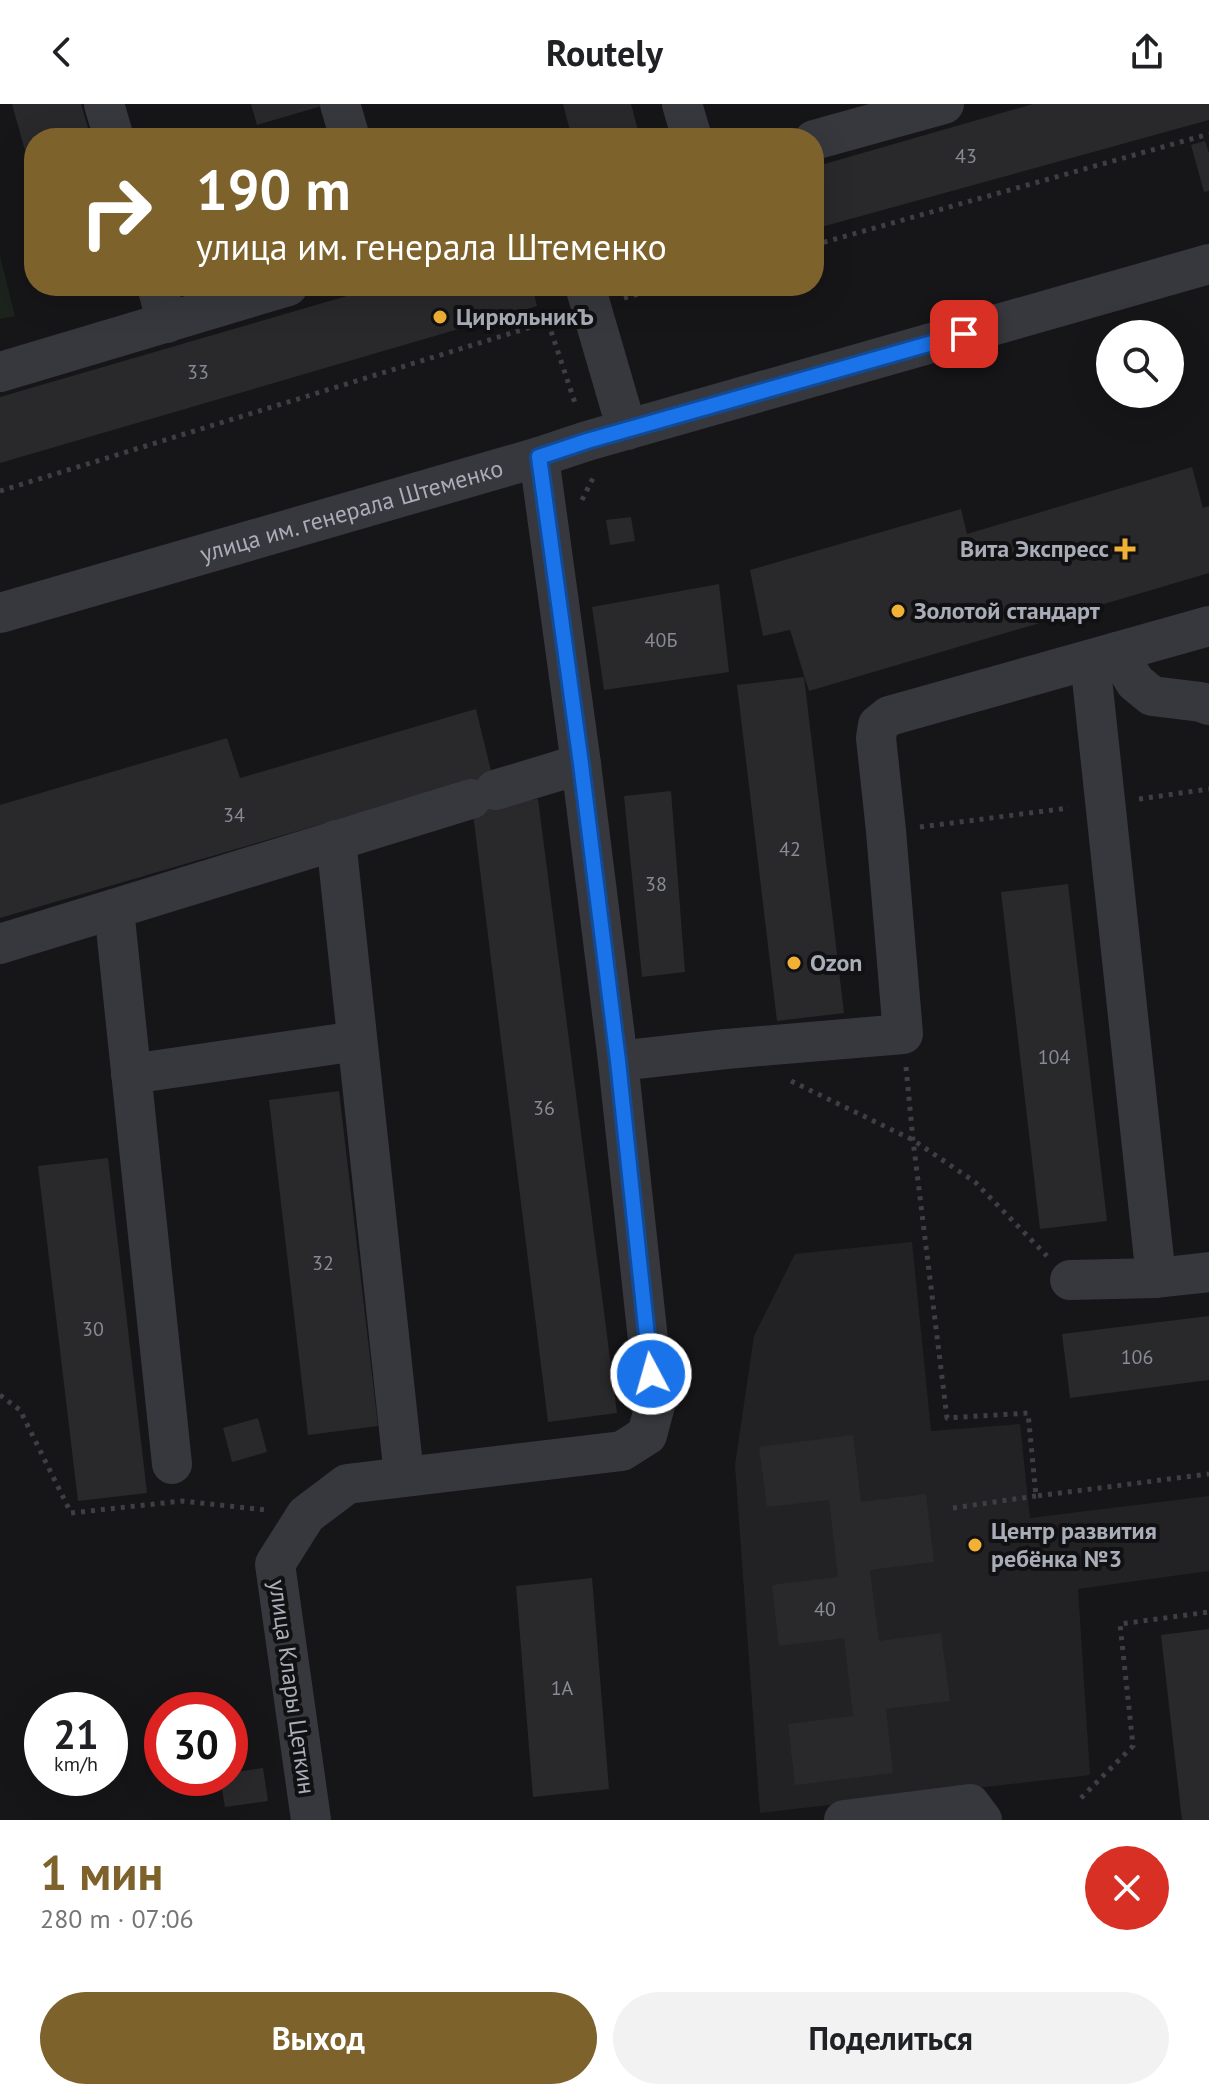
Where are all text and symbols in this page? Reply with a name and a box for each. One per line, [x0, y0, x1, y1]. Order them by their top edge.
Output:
text: Routely [546, 29, 663, 76]
icon: back [40, 30, 84, 74]
icon: share [1125, 30, 1169, 74]
house number: 43 [955, 143, 977, 169]
text: 190 m [196, 153, 351, 225]
icon: right [64, 160, 168, 264]
text: улица им. генерала Штеменко [196, 223, 667, 270]
pin [930, 300, 998, 368]
place label: ЦирюльникЪ [456, 301, 594, 332]
marker: ЦирюльникЪ [431, 308, 449, 326]
icon: arrive [942, 312, 986, 356]
map controls [1096, 320, 1184, 408]
button: search [1096, 320, 1184, 408]
house number: 33 [187, 359, 209, 385]
street label: улица им. генерала Штеменко [196, 452, 507, 569]
place label: Вита Экспресс [960, 533, 1109, 564]
marker: Вита Экспресс [1116, 540, 1134, 558]
place label: Золотой стандарт [914, 595, 1101, 626]
marker: Золотой стандарт [889, 602, 907, 620]
house number: 40Б [645, 627, 677, 653]
house number: 34 [223, 802, 245, 828]
house number: 42 [779, 836, 801, 862]
house number: 38 [645, 871, 667, 897]
place label: Ozon [810, 947, 862, 978]
marker: Ozon [785, 954, 803, 972]
house number: 104 [1038, 1044, 1070, 1070]
house number: 36 [533, 1095, 555, 1121]
house number: 32 [312, 1250, 334, 1276]
house number: 30 [82, 1316, 104, 1342]
position arrow [609, 1332, 693, 1416]
house number: 106 [1121, 1344, 1153, 1370]
place label: Центр развития ребёнка №3 [991, 1515, 1157, 1574]
marker: Центр развития ребёнка №3 [966, 1536, 984, 1554]
street label: улица Клары Цеткин [262, 1578, 323, 1796]
house number: 40 [814, 1596, 836, 1622]
house number: 1А [551, 1675, 574, 1701]
speed limit sign: 30 [144, 1692, 248, 1796]
text: 21 [53, 1708, 99, 1760]
text: km/h [54, 1751, 98, 1777]
text: 1 мин [40, 1841, 163, 1903]
button: close [1085, 1846, 1169, 1930]
text: 280 m · 07:06 [40, 1902, 194, 1935]
button: Выход [40, 1992, 597, 2084]
button: Поделиться [613, 1992, 1169, 2084]

